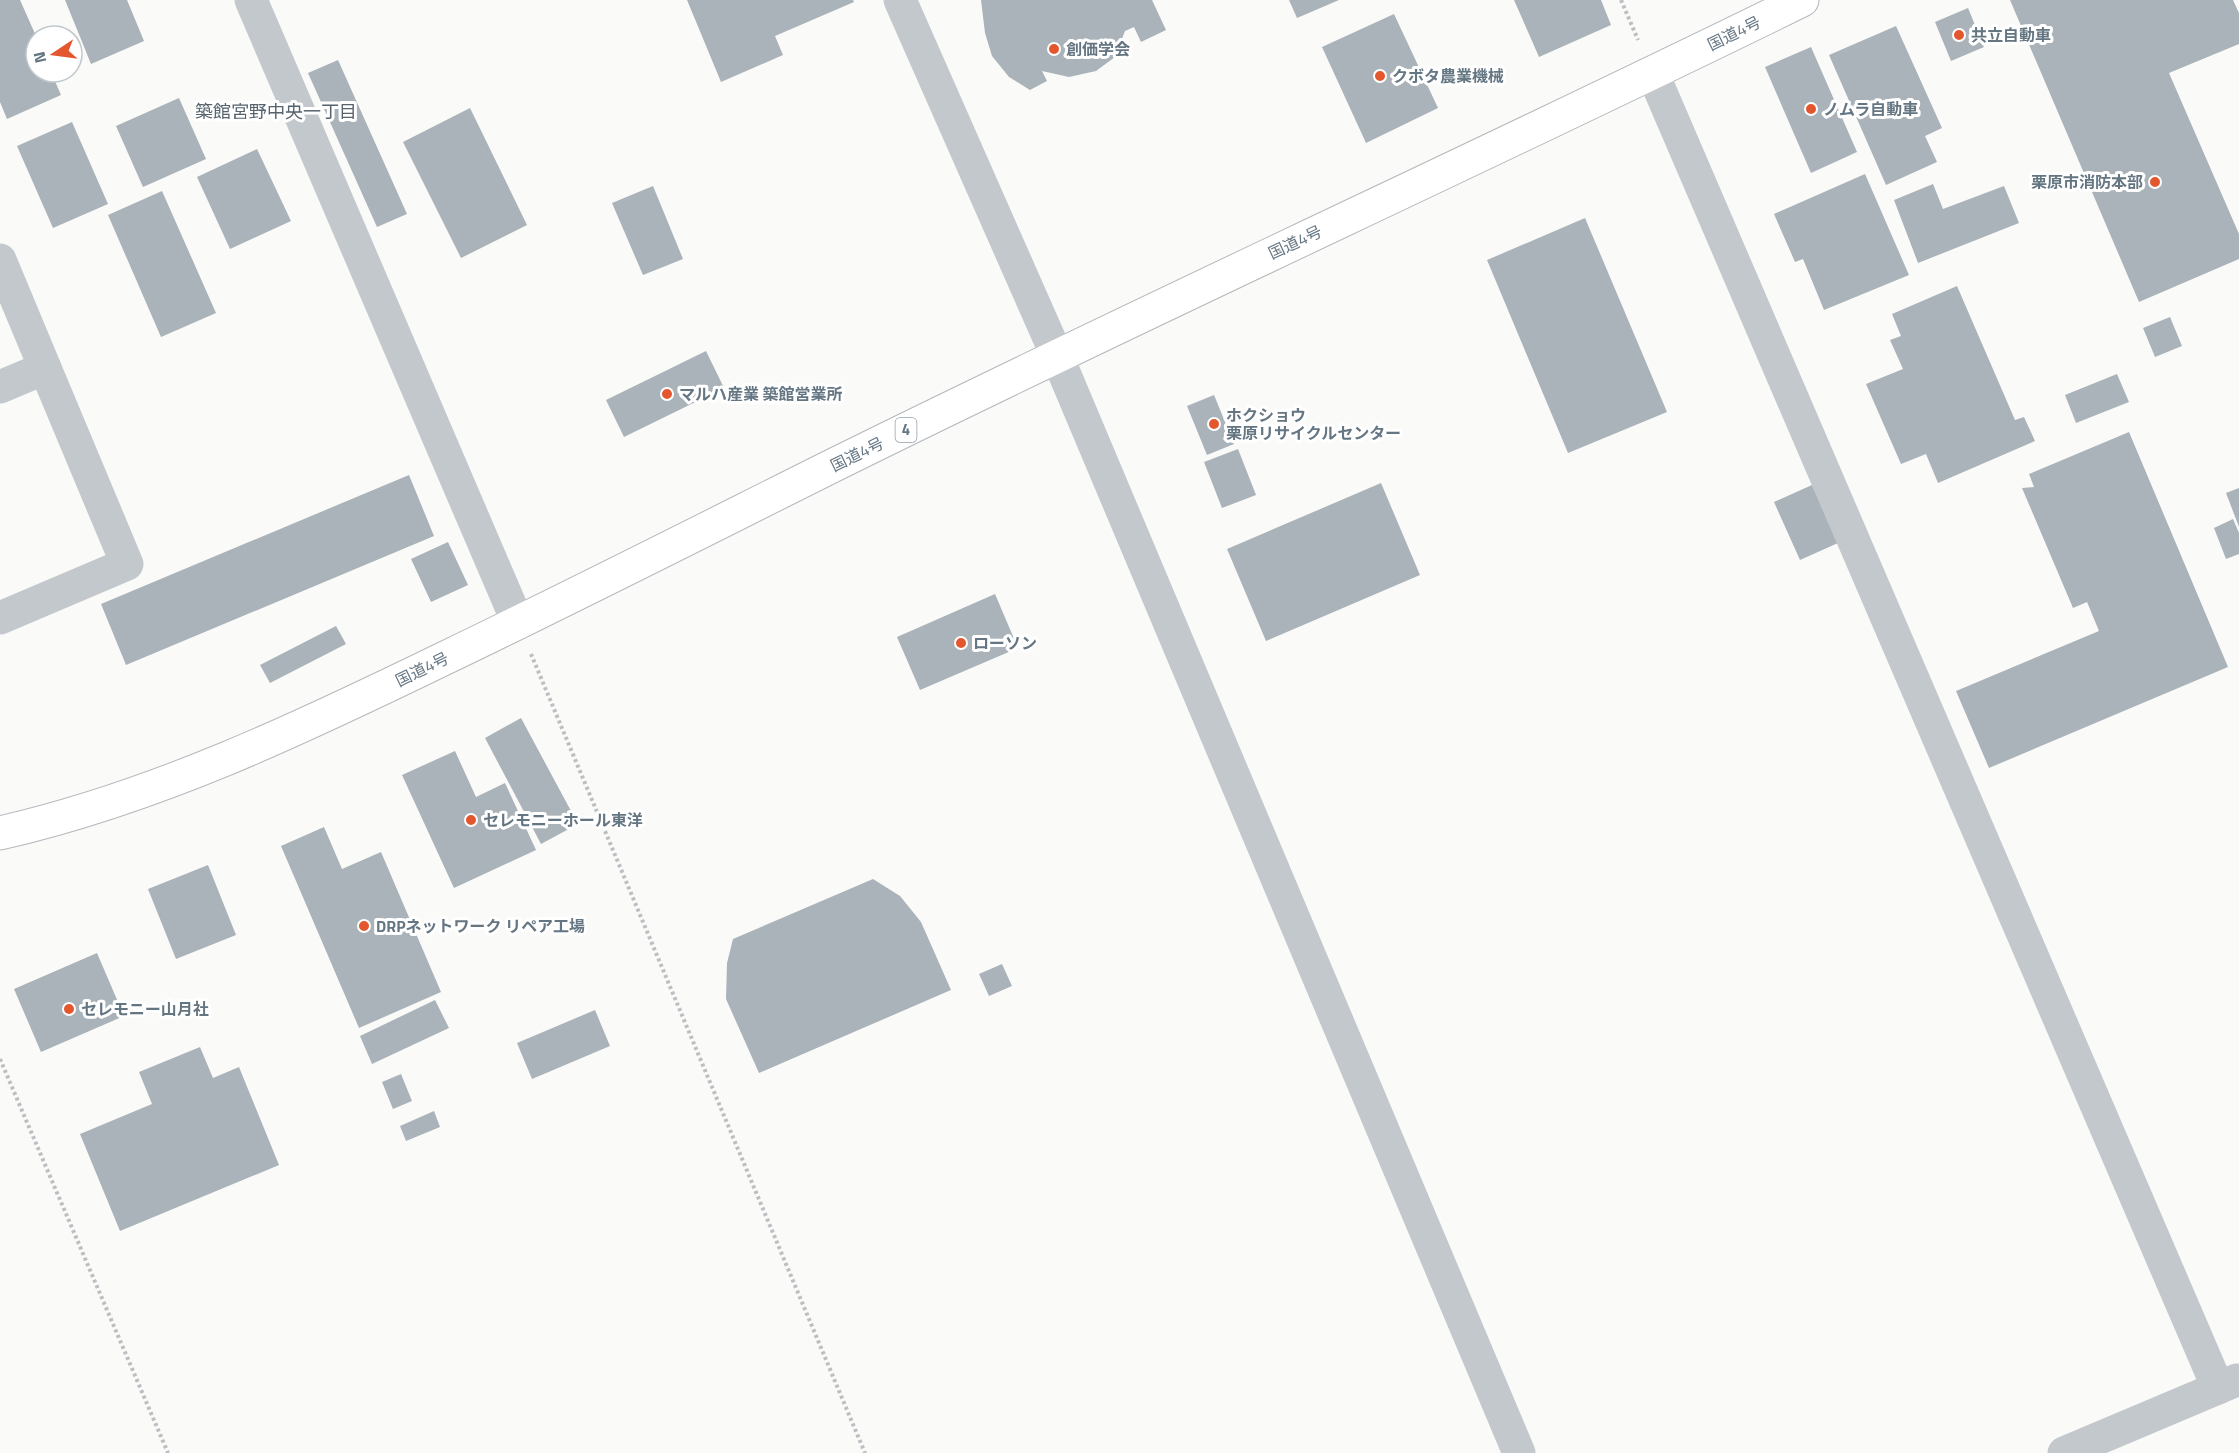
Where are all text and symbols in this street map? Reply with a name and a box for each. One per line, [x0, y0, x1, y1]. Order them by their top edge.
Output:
street label: 国道4号 [1703, 10, 1765, 56]
place label: 共立自動車 [1971, 23, 2051, 47]
north arrow [24, 24, 84, 84]
marker: 共立自動車 [1952, 28, 1966, 42]
place label: 創価学会 [1066, 37, 1130, 61]
marker: 創価学会 [1047, 42, 1061, 56]
text: N [26, 49, 52, 65]
place label: クボタ農業機械 [1392, 64, 1504, 88]
marker: クボタ農業機械 [1373, 69, 1387, 83]
place label: ノムラ自動車 [1823, 97, 1918, 121]
district label: 築館宮野中央一丁目 [195, 98, 357, 125]
marker: ノムラ自動車 [1804, 102, 1818, 116]
place label: 栗原市消防本部 [2031, 170, 2143, 194]
marker: 栗原市消防本部 [2148, 175, 2162, 189]
street label: 国道4号 [1264, 219, 1326, 265]
place label: マルハ産業 築館営業所 [679, 382, 843, 406]
marker: マルハ産業 築館営業所 [660, 387, 674, 401]
place label: ホクショウ 栗原リサイクルセンター [1226, 403, 1401, 445]
marker: ホクショウ 栗原リサイクルセンター [1207, 417, 1221, 431]
road number: 4 [896, 418, 916, 442]
street label: 国道4号 [826, 431, 888, 477]
place label: ローソン [973, 631, 1037, 655]
marker: ローソン [954, 636, 968, 650]
street label: 国道4号 [391, 646, 453, 692]
place label: セレモニーホール東洋 [483, 808, 643, 832]
marker: セレモニーホール東洋 [464, 813, 478, 827]
place label: DRPネットワーク リペア工場 [376, 914, 585, 938]
marker: DRPネットワーク リペア工場 [357, 919, 371, 933]
place label: セレモニー山月社 [81, 997, 209, 1021]
marker: セレモニー山月社 [62, 1002, 76, 1016]

